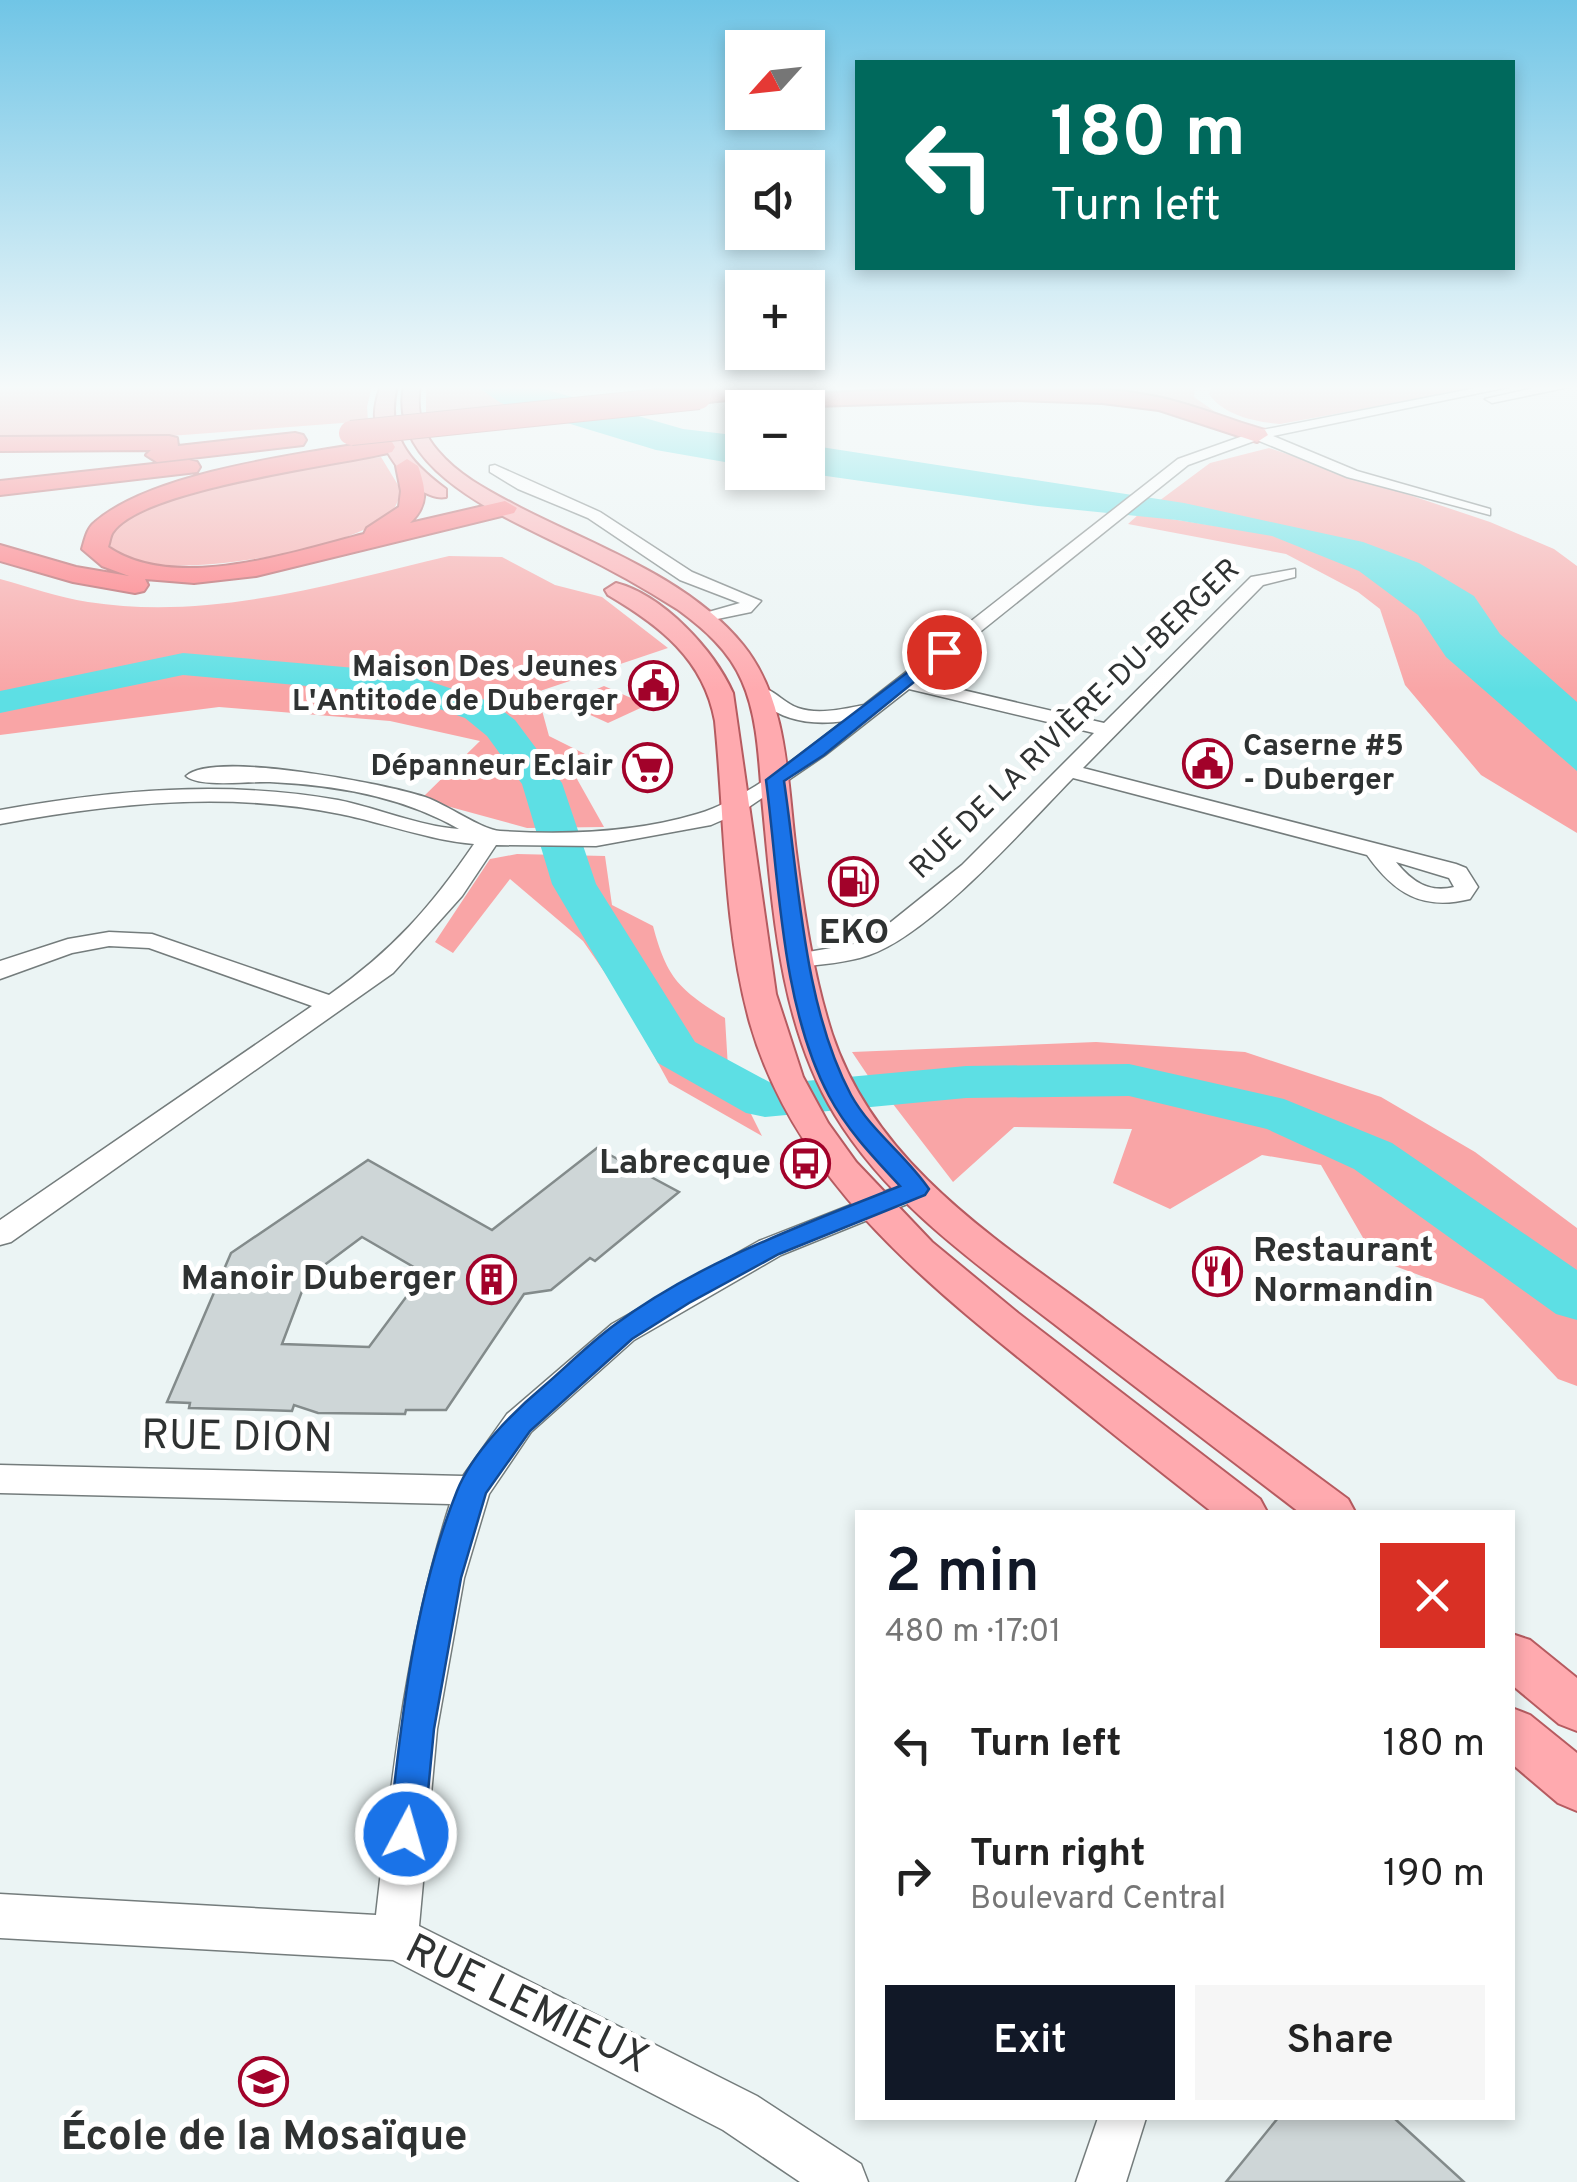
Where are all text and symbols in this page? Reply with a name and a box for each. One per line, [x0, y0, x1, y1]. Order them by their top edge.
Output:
north arrow [725, 30, 825, 130]
map controls [725, 30, 825, 490]
text: 180 m [1050, 92, 1246, 181]
icon: left [885, 100, 1015, 230]
button: sound [725, 150, 825, 250]
text: Turn left [1050, 179, 1221, 236]
button: + [725, 270, 825, 370]
button: − [725, 390, 825, 490]
street label: RUE DE LA RIVIÈRE-DU-BERGER [902, 551, 1249, 888]
pin [902, 610, 987, 695]
icon: arrive [917, 625, 972, 680]
place label: Maison Des Jeunes L'Antitode de Duberger [292, 650, 619, 721]
public building icon: Maison Des Jeunes L'Antitode de Duberger [627, 659, 679, 711]
place label: Caserne #5 - Duberger [1243, 729, 1404, 800]
public building icon: Caserne #5 - Duberger [1182, 738, 1234, 790]
supermarket icon: Dépanneur Eclair [622, 741, 674, 793]
place label: Dépanneur Eclair [370, 749, 613, 786]
fuel station icon: EKO [828, 856, 880, 908]
place label: EKO [819, 912, 889, 956]
bus stop icon: Labrecque [780, 1138, 832, 1190]
place label: Labrecque [599, 1142, 771, 1186]
place label: Restaurant Normandin [1253, 1230, 1434, 1314]
restaurant icon: Restaurant Normandin [1192, 1246, 1244, 1298]
building icon: Manoir Duberger [465, 1254, 517, 1306]
place label: Manoir Duberger [181, 1258, 456, 1302]
street label: RUE DION [141, 1411, 333, 1467]
text: 2 min [885, 1537, 1040, 1613]
button: close [1380, 1543, 1485, 1648]
text: 480 m · 17:01 [885, 1613, 1061, 1653]
icon: left [885, 1718, 940, 1773]
text: Turn left [970, 1721, 1122, 1770]
text: 180 m [1382, 1721, 1485, 1770]
position arrow [354, 1782, 458, 1886]
text: Turn right [970, 1831, 1145, 1880]
icon: right [885, 1848, 940, 1903]
text: 190 m [1383, 1851, 1485, 1900]
text: Boulevard Central [970, 1880, 1226, 1920]
street label: RUE LEMIEUX [396, 1924, 656, 2088]
button: Exit [885, 1985, 1175, 2100]
button: Share [1195, 1985, 1485, 2100]
school or university icon: École de la Mosaïque [238, 2056, 290, 2108]
place label: École de la Mosaïque [61, 2110, 467, 2165]

